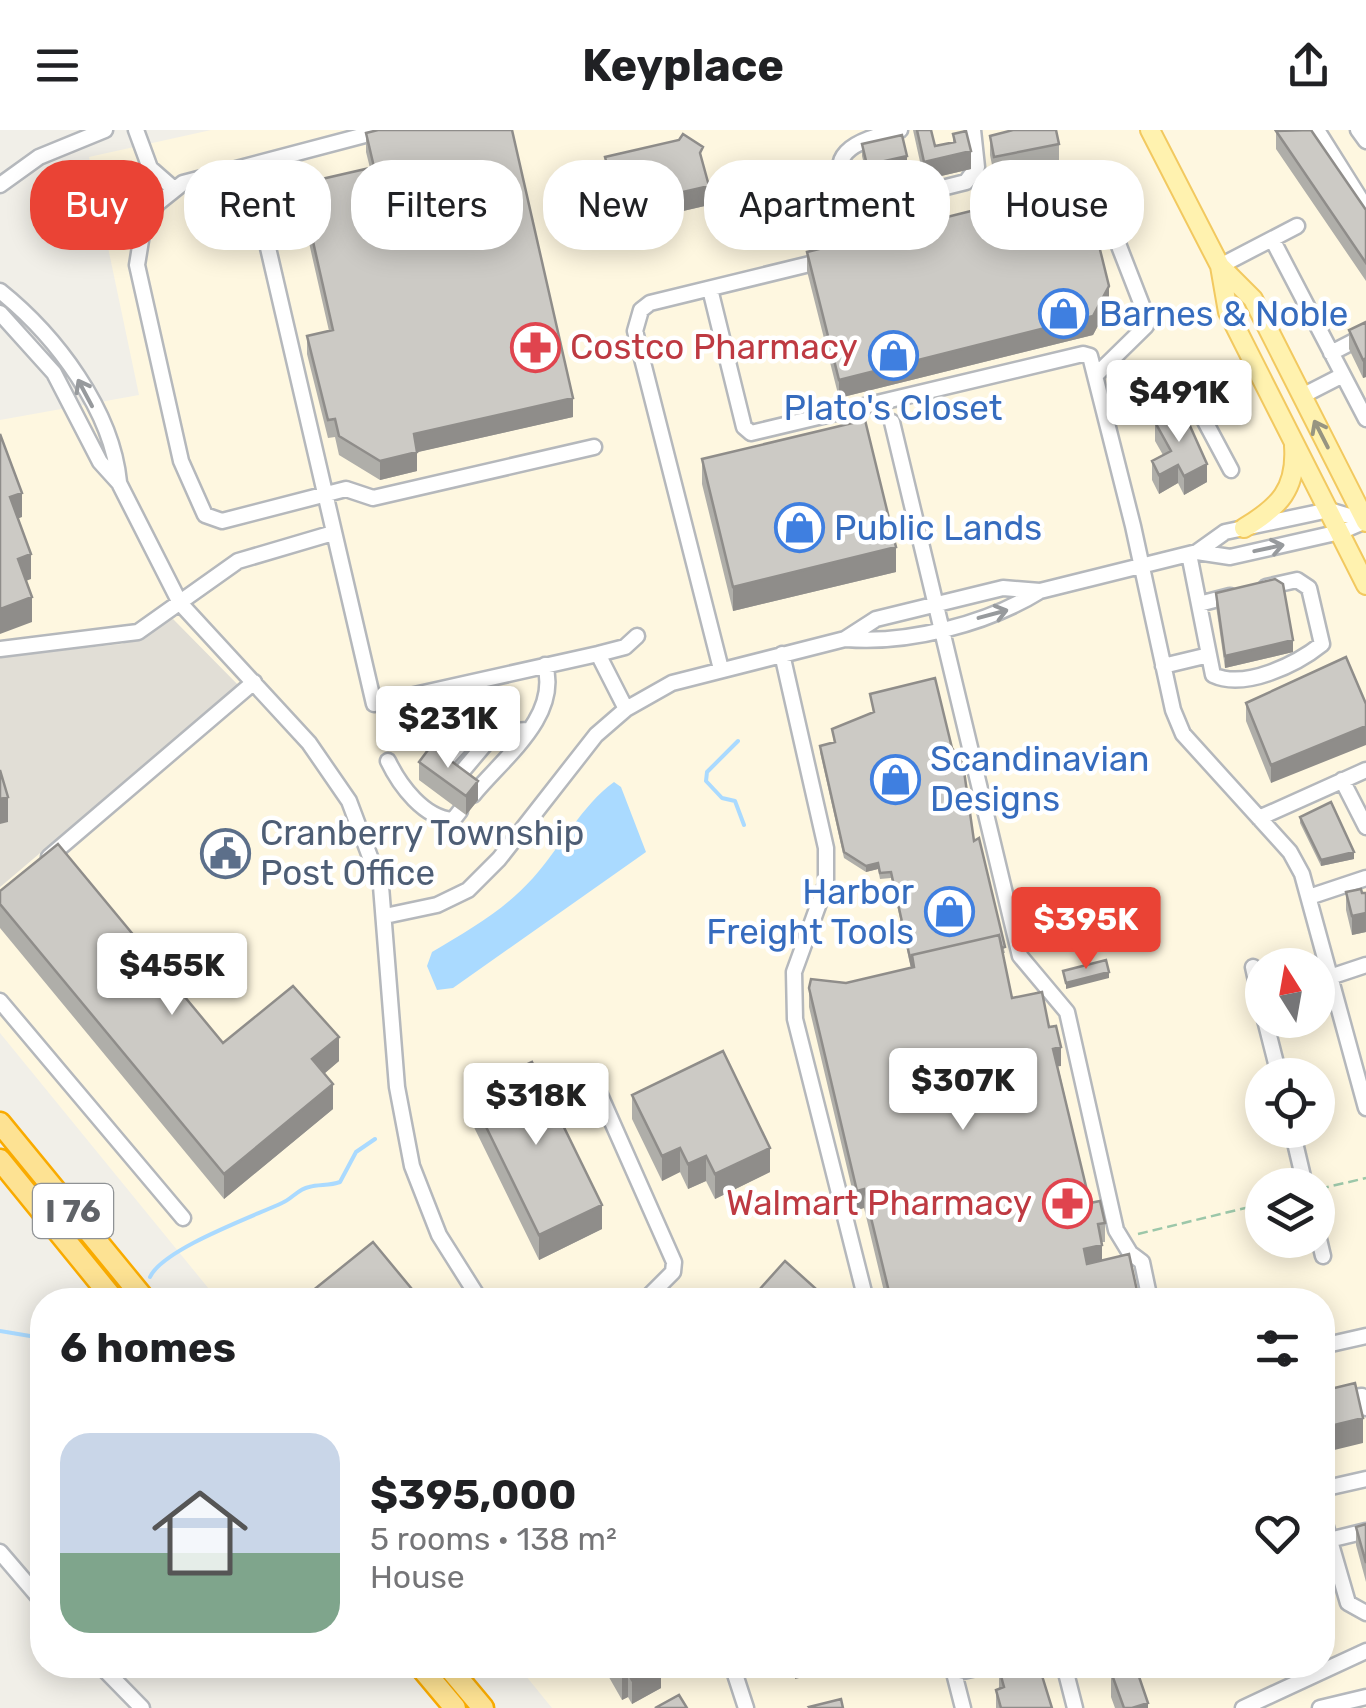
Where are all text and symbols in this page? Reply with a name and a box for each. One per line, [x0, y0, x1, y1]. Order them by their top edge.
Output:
icon: menu [30, 38, 85, 93]
icon: share [1281, 38, 1336, 93]
text: Keyplace [582, 39, 784, 92]
chip: Buy [30, 160, 164, 250]
chip: Rent [184, 160, 331, 250]
chip: Filters [351, 160, 523, 250]
chip: New [543, 160, 684, 250]
chip: Apartment [704, 160, 950, 250]
chip: House [970, 160, 1144, 250]
shop icon: Barnes & Noble [1038, 288, 1090, 340]
place label: Barnes & Noble [1099, 293, 1348, 335]
pharmacy icon: Costco Pharmacy [509, 321, 561, 373]
place label: Costco Pharmacy [570, 326, 858, 368]
shop icon: Plato's Closet [867, 330, 919, 382]
pin: $491K [1109, 360, 1249, 445]
text: $491K [1129, 373, 1229, 411]
one-way arrow [75, 379, 94, 409]
place label: Plato's Closet [783, 387, 1003, 429]
one-way arrow [1311, 420, 1330, 449]
shop icon: Public Lands [773, 502, 825, 554]
place label: Public Lands [834, 507, 1042, 549]
one-way arrow [1252, 538, 1284, 556]
one-way arrow [977, 604, 1009, 623]
pin: $231K [378, 686, 518, 771]
text: $231K [398, 699, 498, 737]
place label: Scandinavian Designs [930, 738, 1149, 820]
shop icon: Scandinavian Designs [869, 753, 921, 805]
place label: Cranberry Township Post Office [260, 812, 584, 894]
public building icon: Cranberry Township Post Office [199, 827, 251, 879]
place label: Harbor Freight Tools [706, 871, 914, 953]
shop icon: Harbor Freight Tools [923, 886, 975, 938]
pin: $395K [1016, 887, 1156, 972]
text: $395K [1034, 900, 1138, 938]
pin: $455K [102, 933, 242, 1018]
text: $455K [119, 946, 225, 984]
north arrow [1245, 948, 1335, 1038]
map controls [1245, 948, 1335, 1258]
pin: $307K [893, 1048, 1033, 1133]
button: locate [1245, 1058, 1335, 1148]
text: $307K [911, 1061, 1015, 1099]
pin: $318K [466, 1063, 606, 1148]
text: $318K [486, 1076, 586, 1114]
button: layers [1245, 1168, 1335, 1258]
pharmacy icon: Walmart Pharmacy [1041, 1177, 1093, 1229]
place label: Walmart Pharmacy [726, 1182, 1032, 1224]
road number: I 76 [33, 1184, 113, 1238]
icon: filters [1250, 1321, 1305, 1376]
text: 6 homes [60, 1323, 236, 1373]
text: $395,000 [370, 1470, 577, 1520]
icon: home [140, 1473, 260, 1593]
icon: heart [1250, 1506, 1305, 1561]
text: 5 rooms · 138 m² [370, 1520, 617, 1558]
text: House [370, 1558, 465, 1596]

